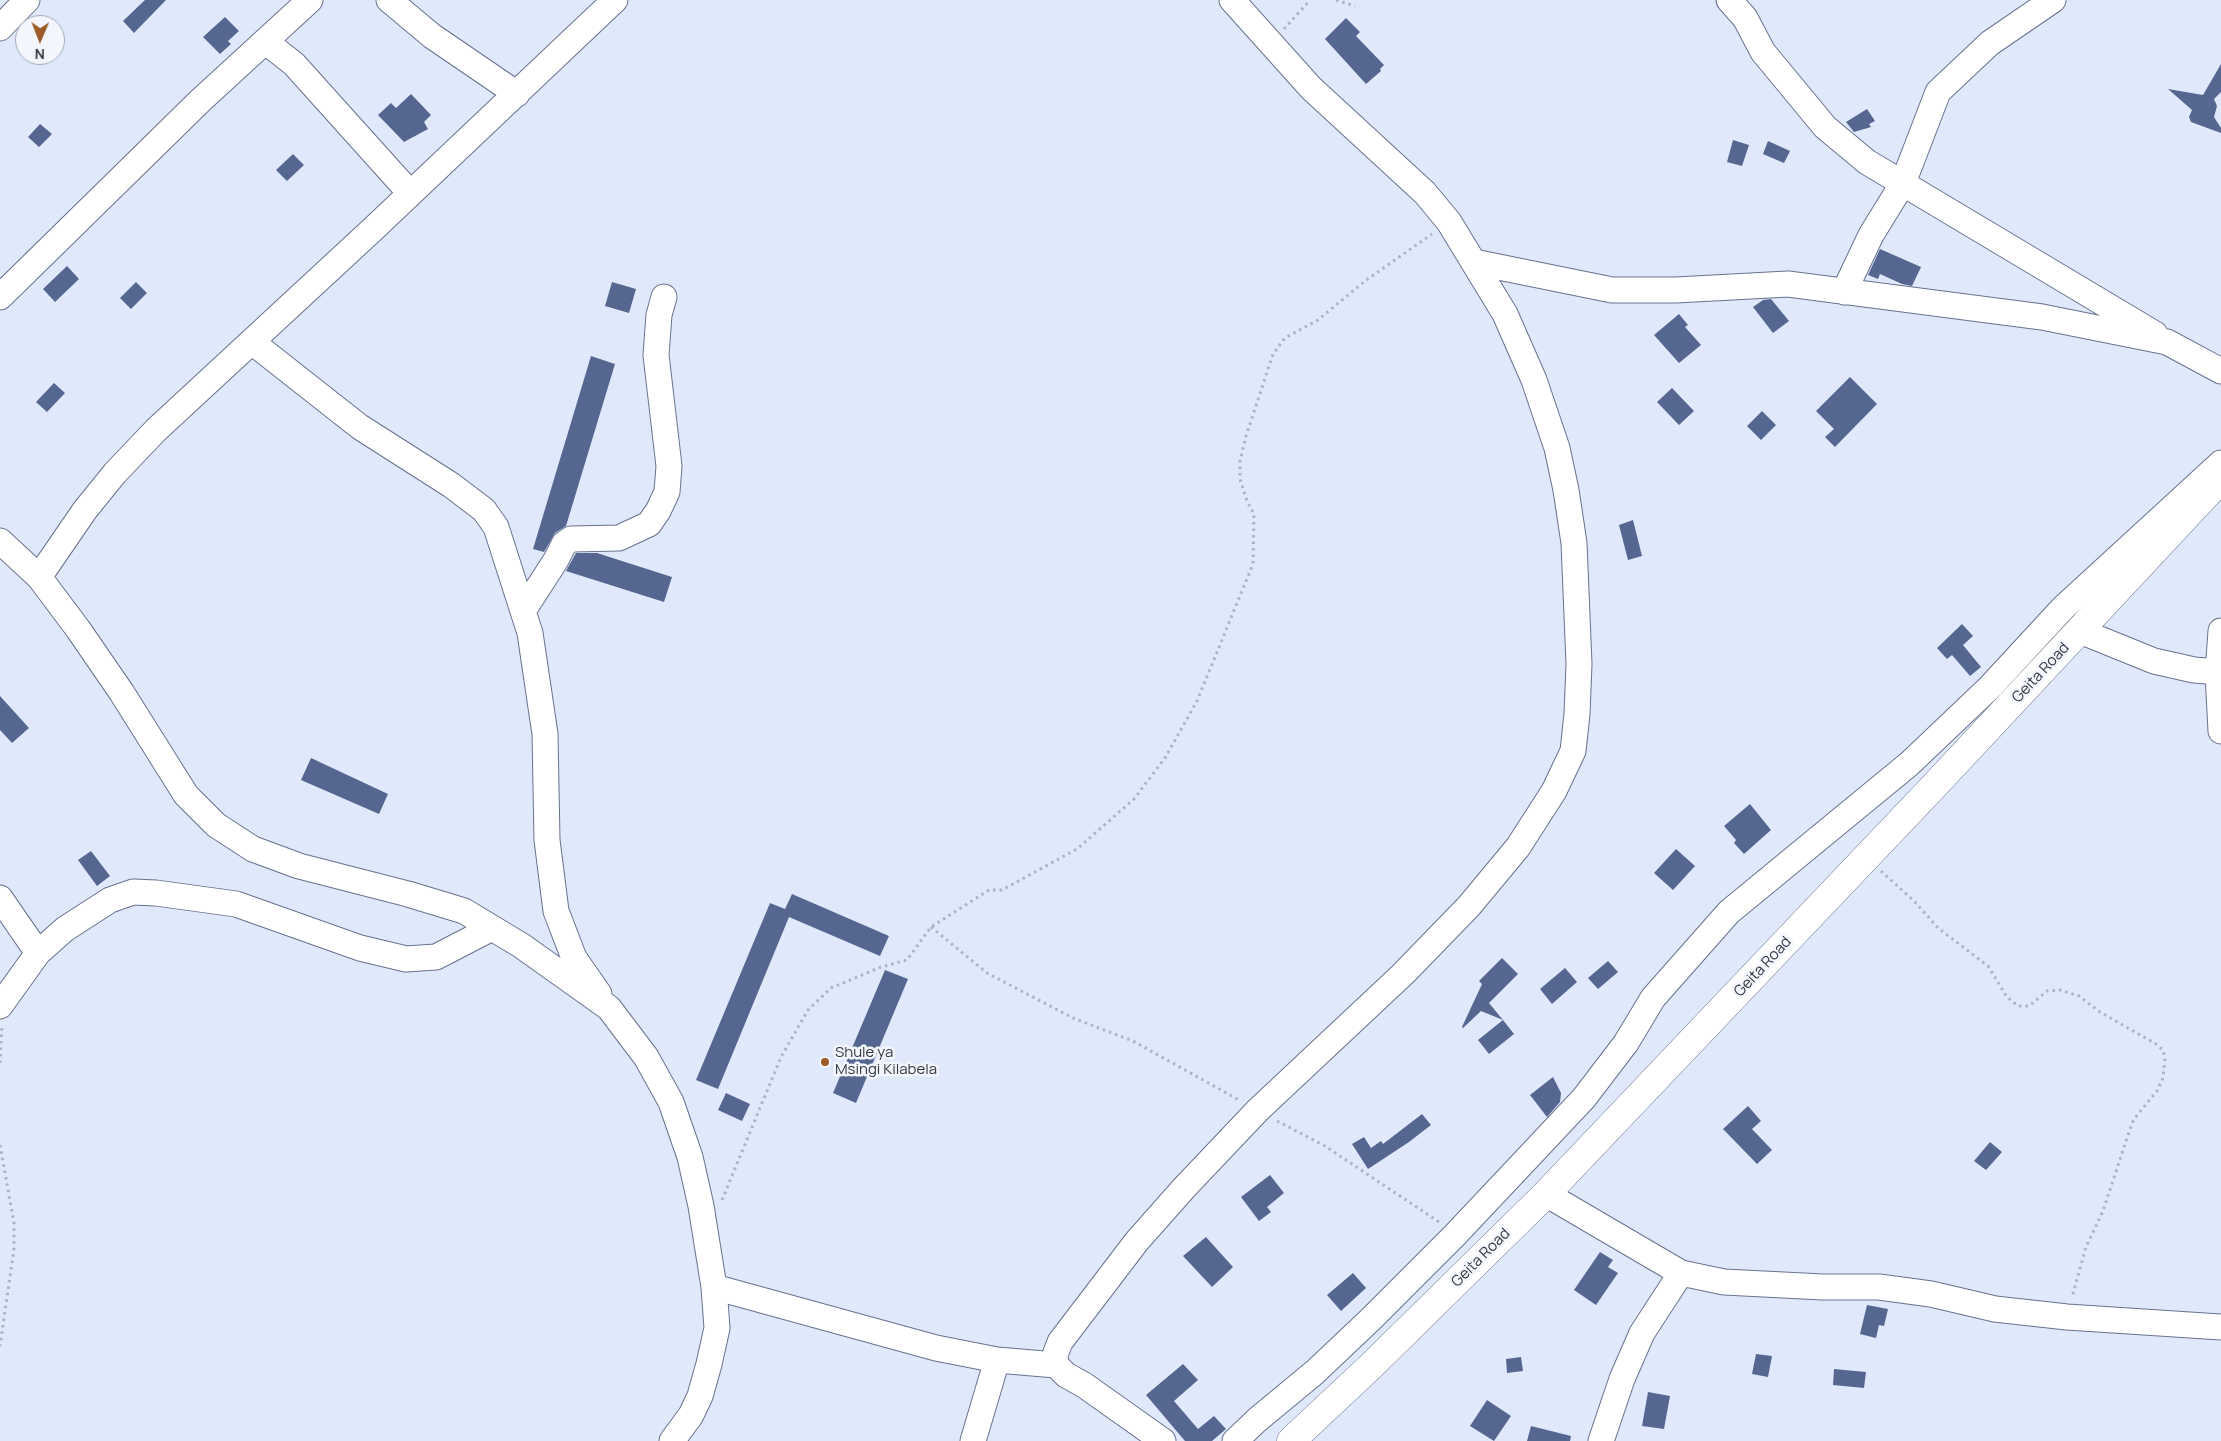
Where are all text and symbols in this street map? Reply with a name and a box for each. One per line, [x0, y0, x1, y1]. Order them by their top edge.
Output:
north arrow [15, 15, 65, 65]
text: N [35, 45, 45, 64]
street label: Geita Road [2009, 639, 2073, 707]
street label: Geita Road [1731, 933, 1795, 1001]
place label: Shule ya Msingi Kilabela [835, 1044, 937, 1079]
marker: Shule ya Msingi Kilabela [819, 1056, 831, 1068]
street label: Geita Road [1448, 1225, 1514, 1291]

